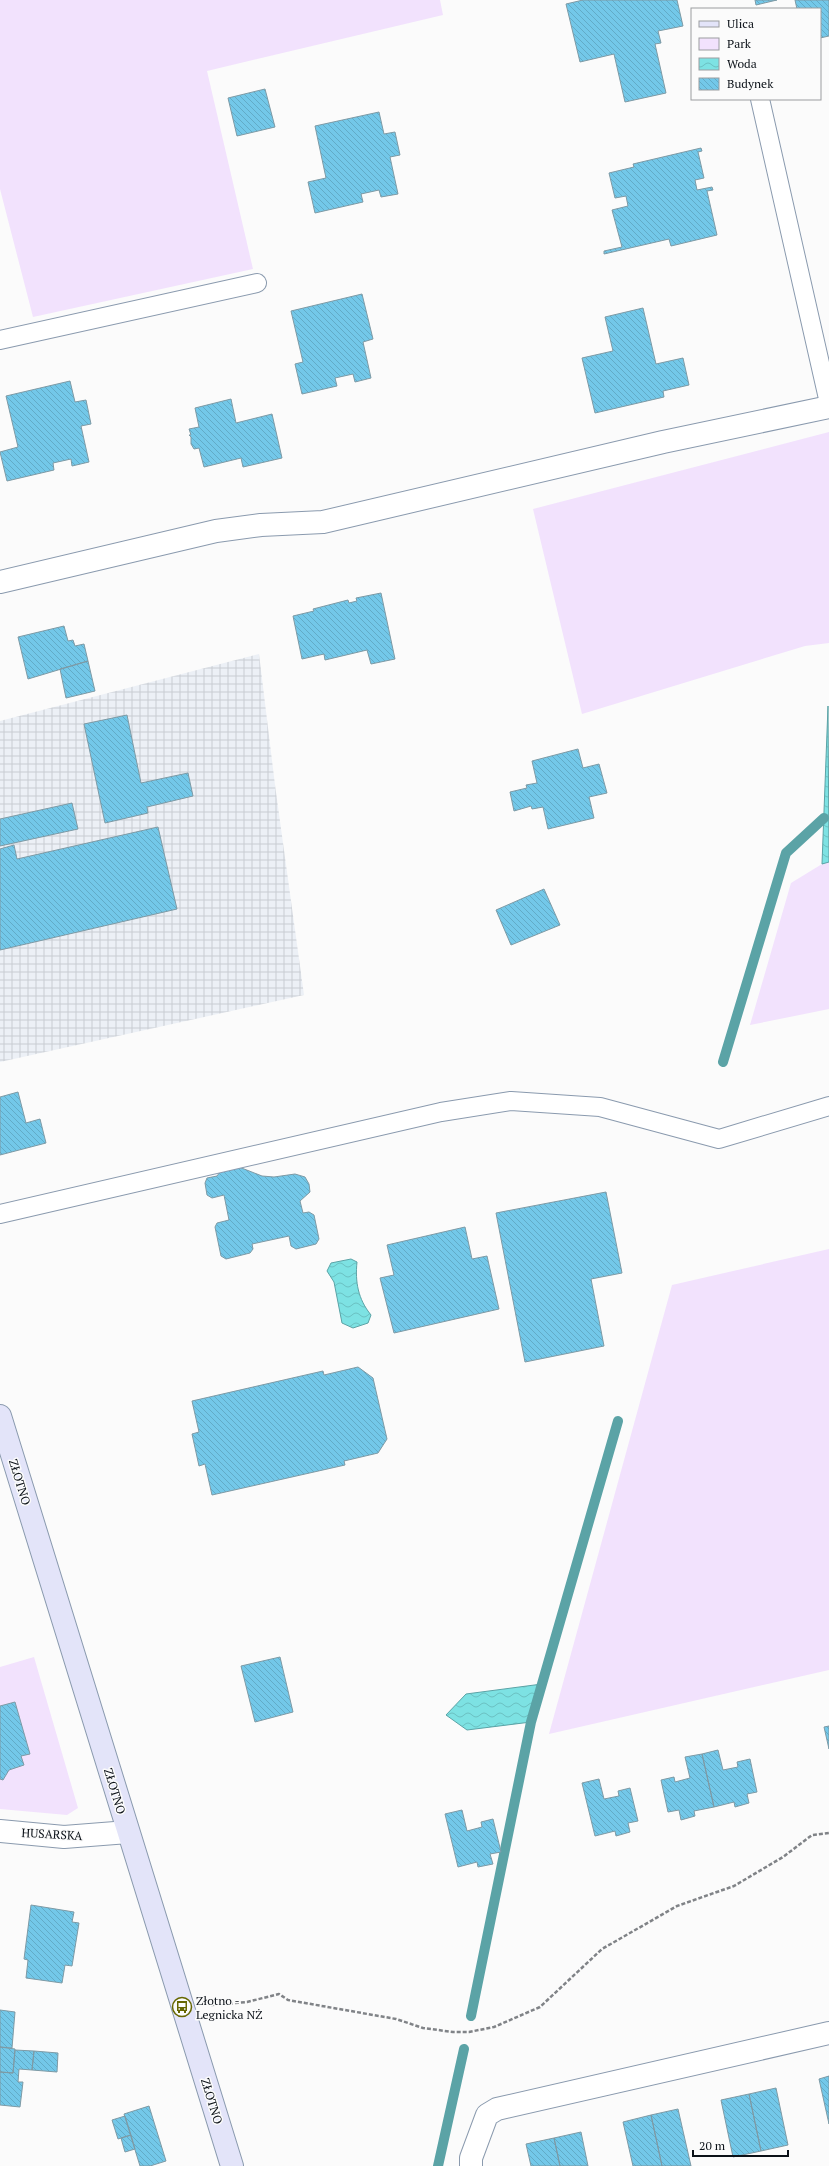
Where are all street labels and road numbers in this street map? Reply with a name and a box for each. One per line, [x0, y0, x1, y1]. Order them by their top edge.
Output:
street label: ZŁOTNO [6, 1457, 34, 1507]
street label: ZŁOTNO [101, 1766, 129, 1816]
street label: HUSARSKA [21, 1825, 84, 1843]
street label: ZŁOTNO [198, 2076, 226, 2126]

